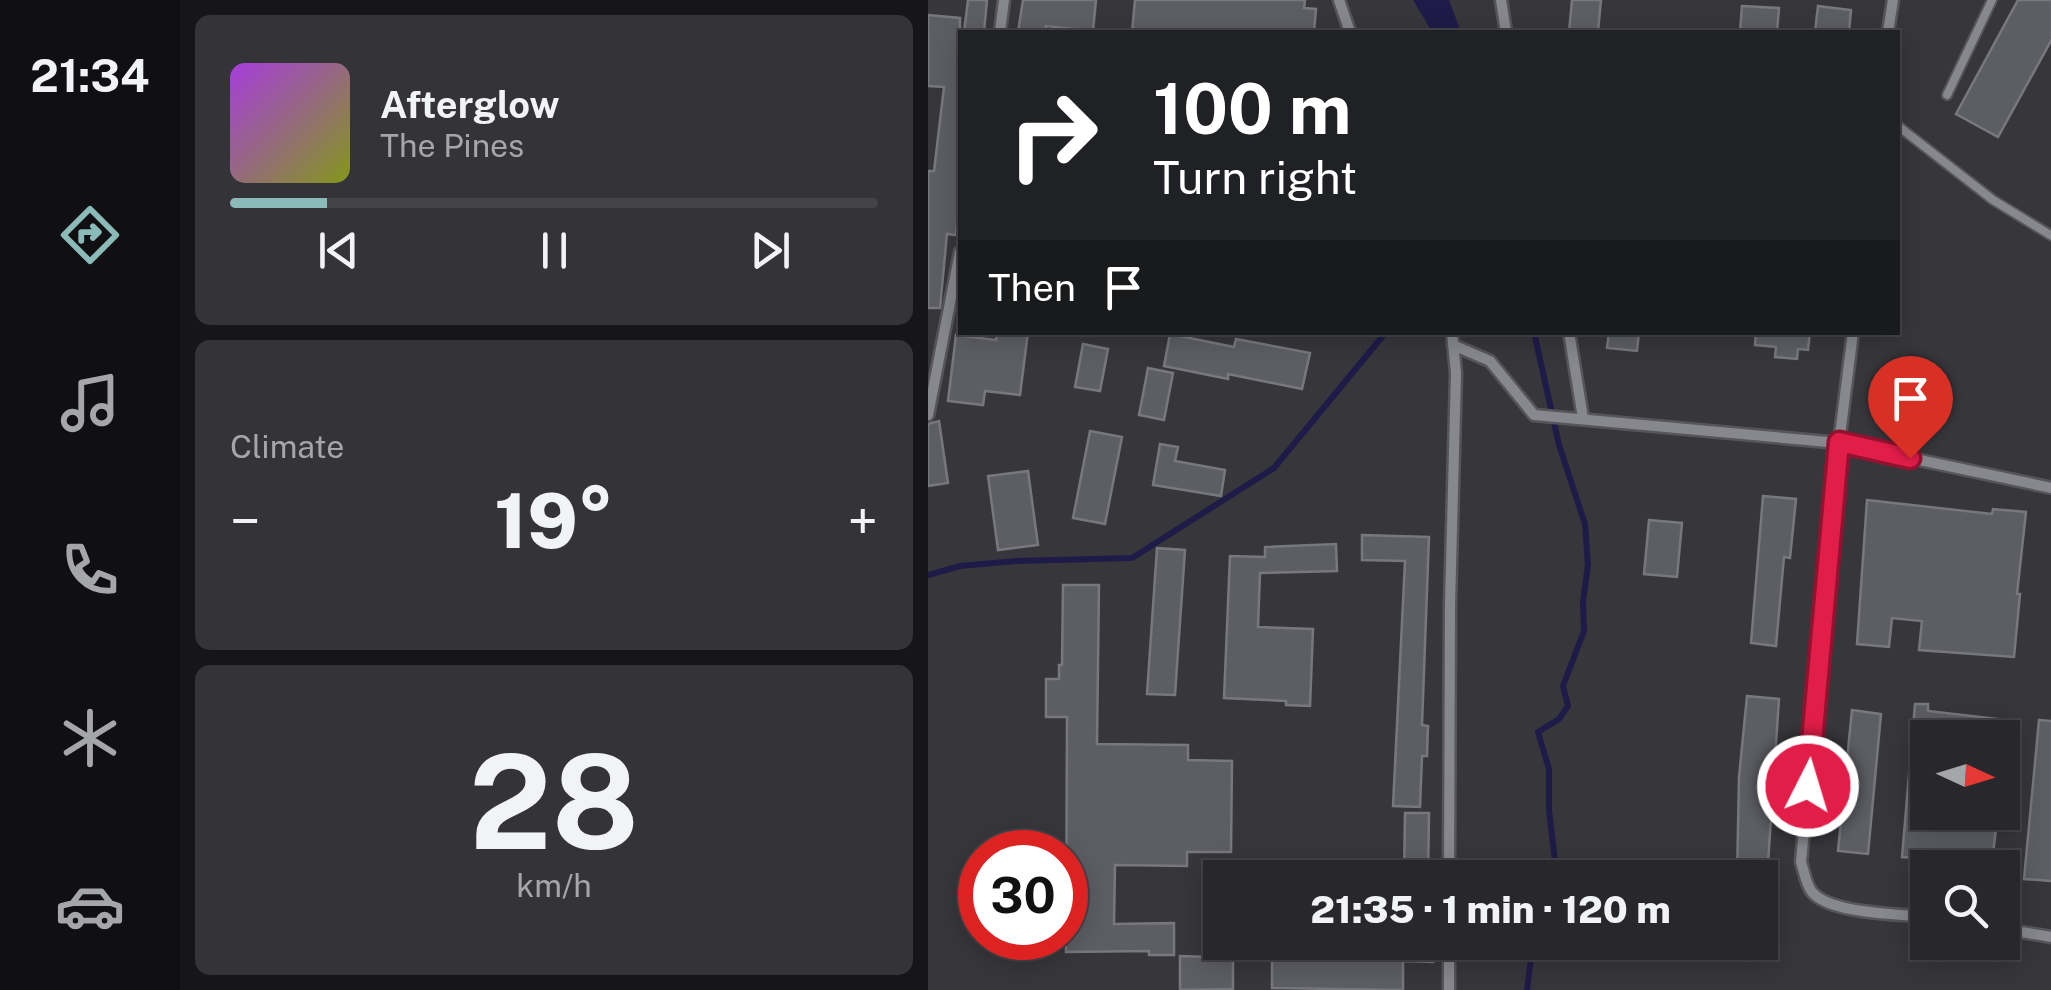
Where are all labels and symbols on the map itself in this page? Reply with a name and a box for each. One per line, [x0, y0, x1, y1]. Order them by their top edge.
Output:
pin [1868, 356, 1953, 459]
north arrow [1910, 720, 2020, 830]
position arrow [1756, 734, 1860, 838]
speed limit sign: 30 [958, 830, 1088, 960]

